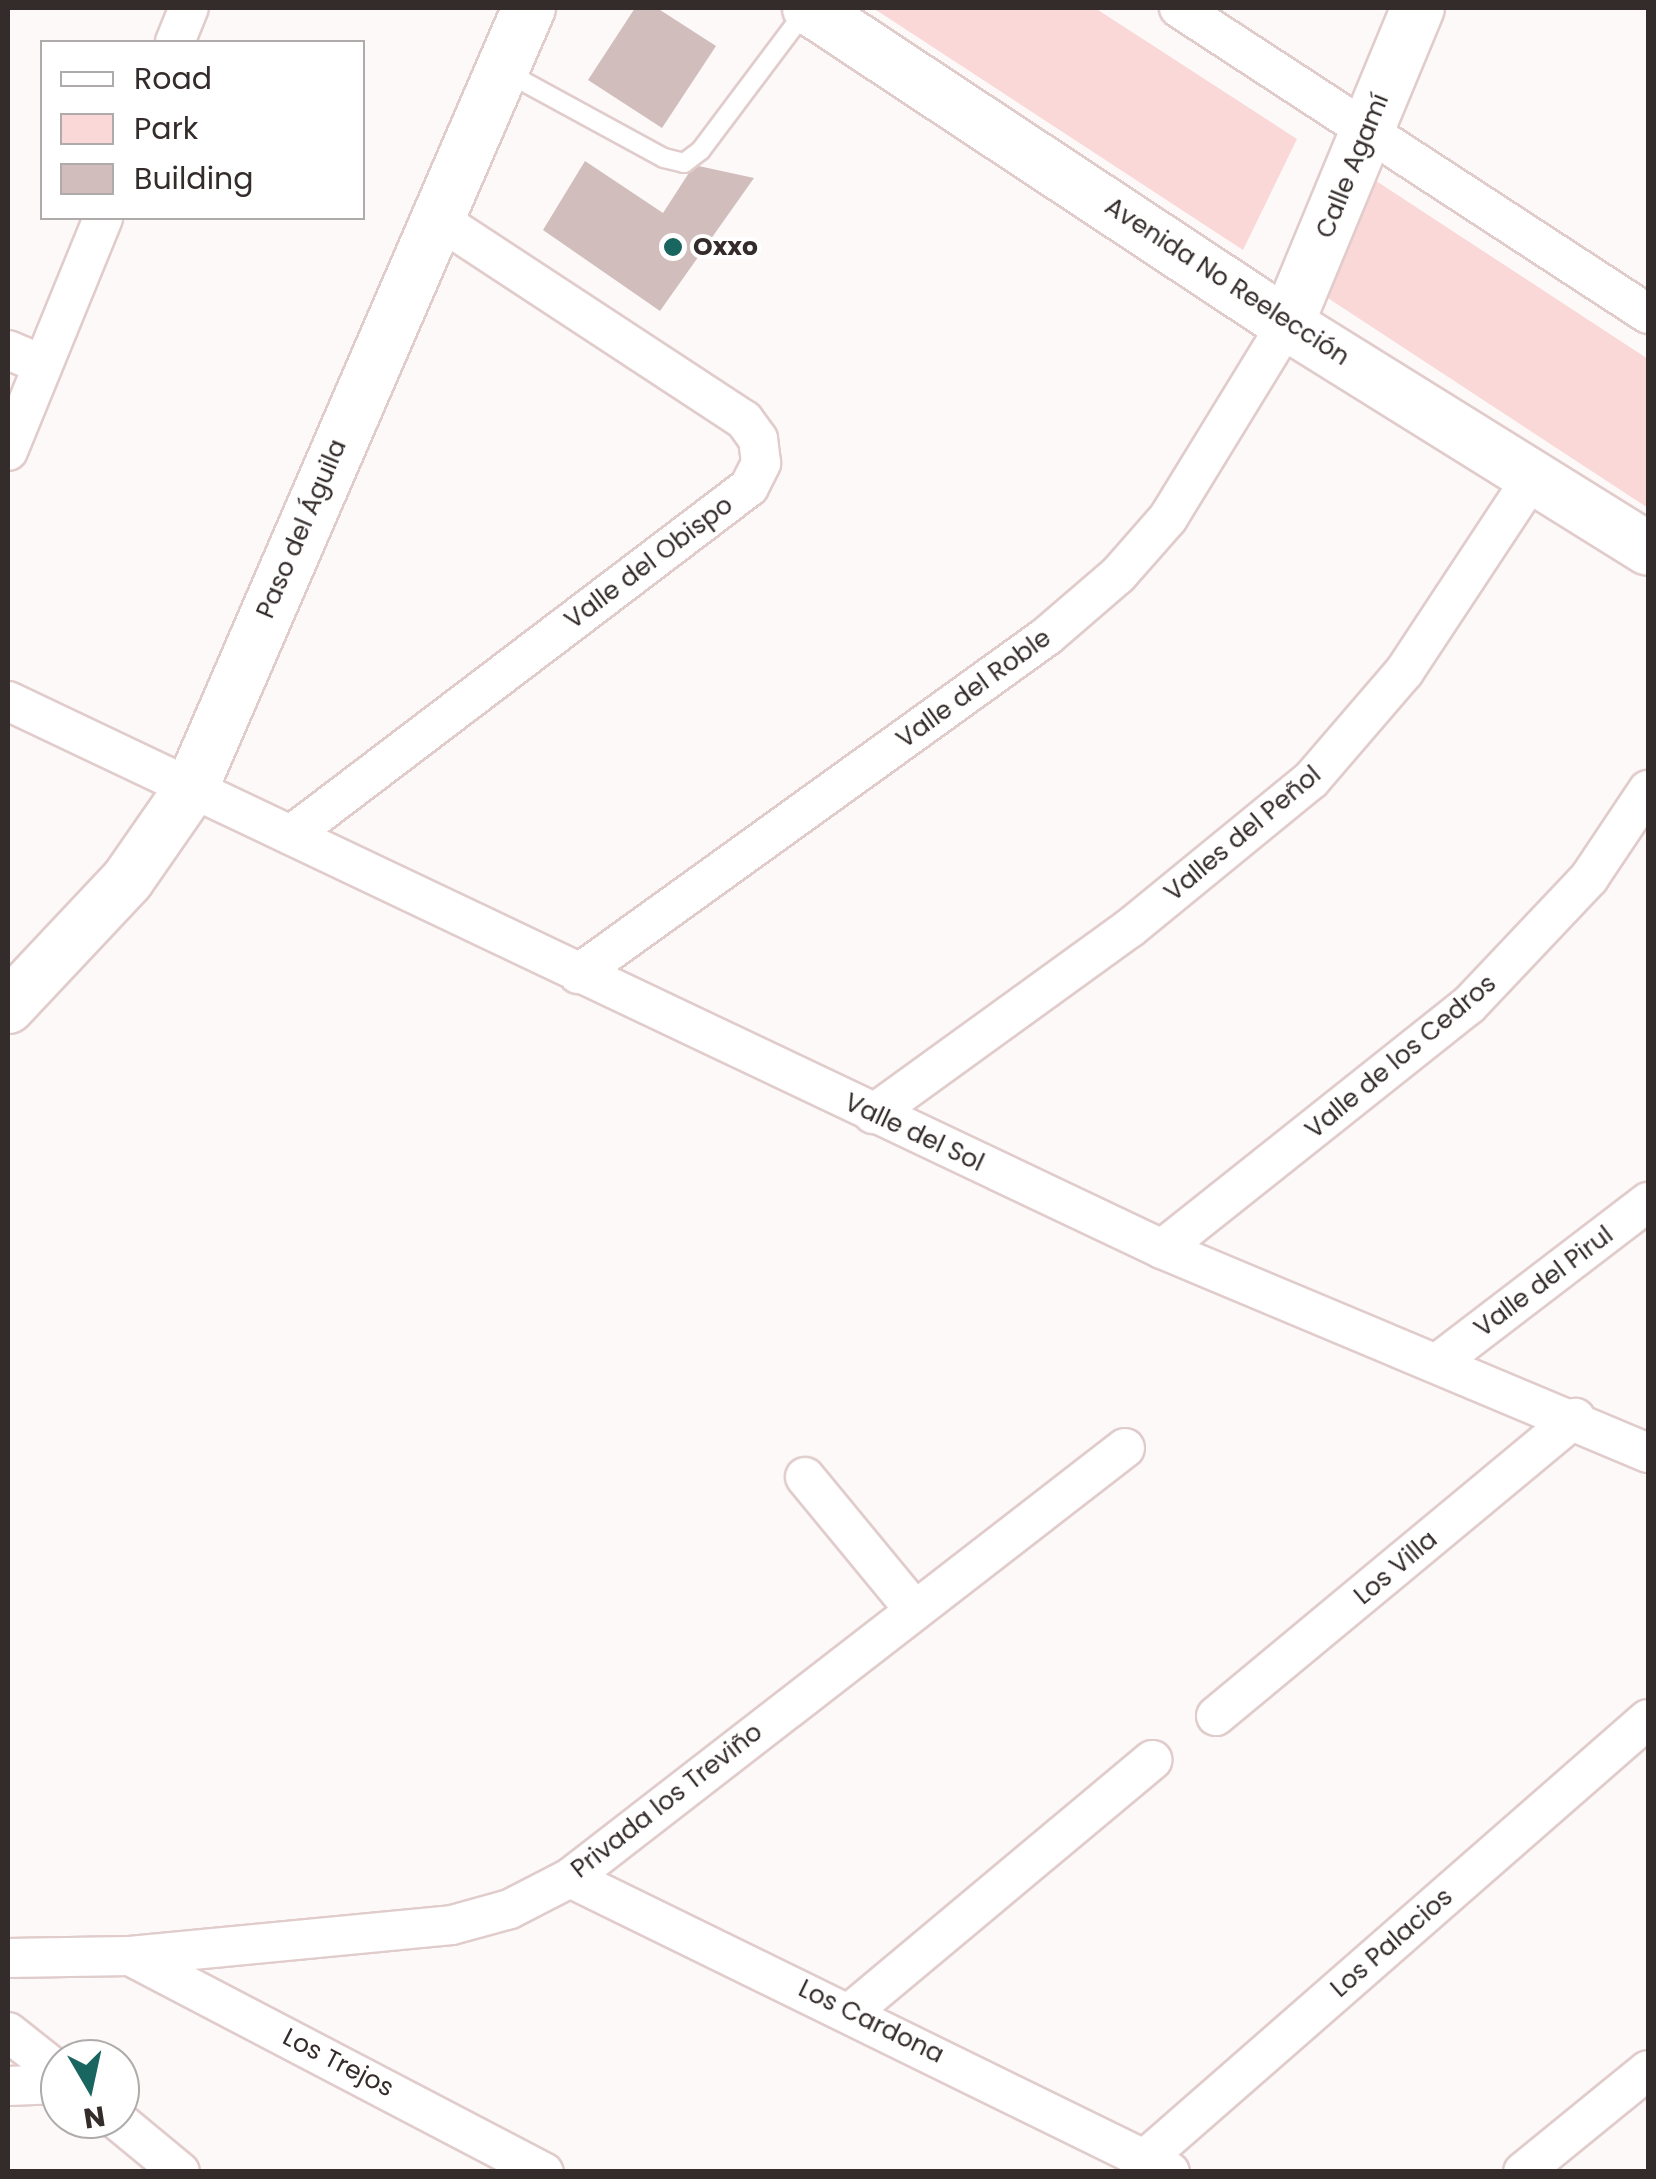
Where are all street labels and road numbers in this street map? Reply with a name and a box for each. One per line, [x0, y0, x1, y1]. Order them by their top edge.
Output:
street label: Calle Agamí [1310, 89, 1396, 243]
street label: Avenida No Reelección [1099, 192, 1355, 372]
street label: Paso del Águila [251, 435, 353, 623]
street label: Valle del Obispo [559, 490, 739, 636]
street label: Valle del Roble [891, 623, 1057, 755]
street label: Valles del Peñol [1159, 760, 1327, 908]
street label: Valle de los Cedros [1300, 969, 1502, 1145]
street label: Valle del Sol [840, 1088, 988, 1178]
street label: Valle del Pirul [1469, 1220, 1619, 1344]
street label: Los Villa [1349, 1525, 1443, 1611]
street label: Privada los Treviño [566, 1717, 768, 1885]
street label: Los Palacios [1325, 1882, 1459, 2004]
street label: Los Cardona [793, 1974, 949, 2070]
street label: Los Trejos [278, 2022, 398, 2104]

